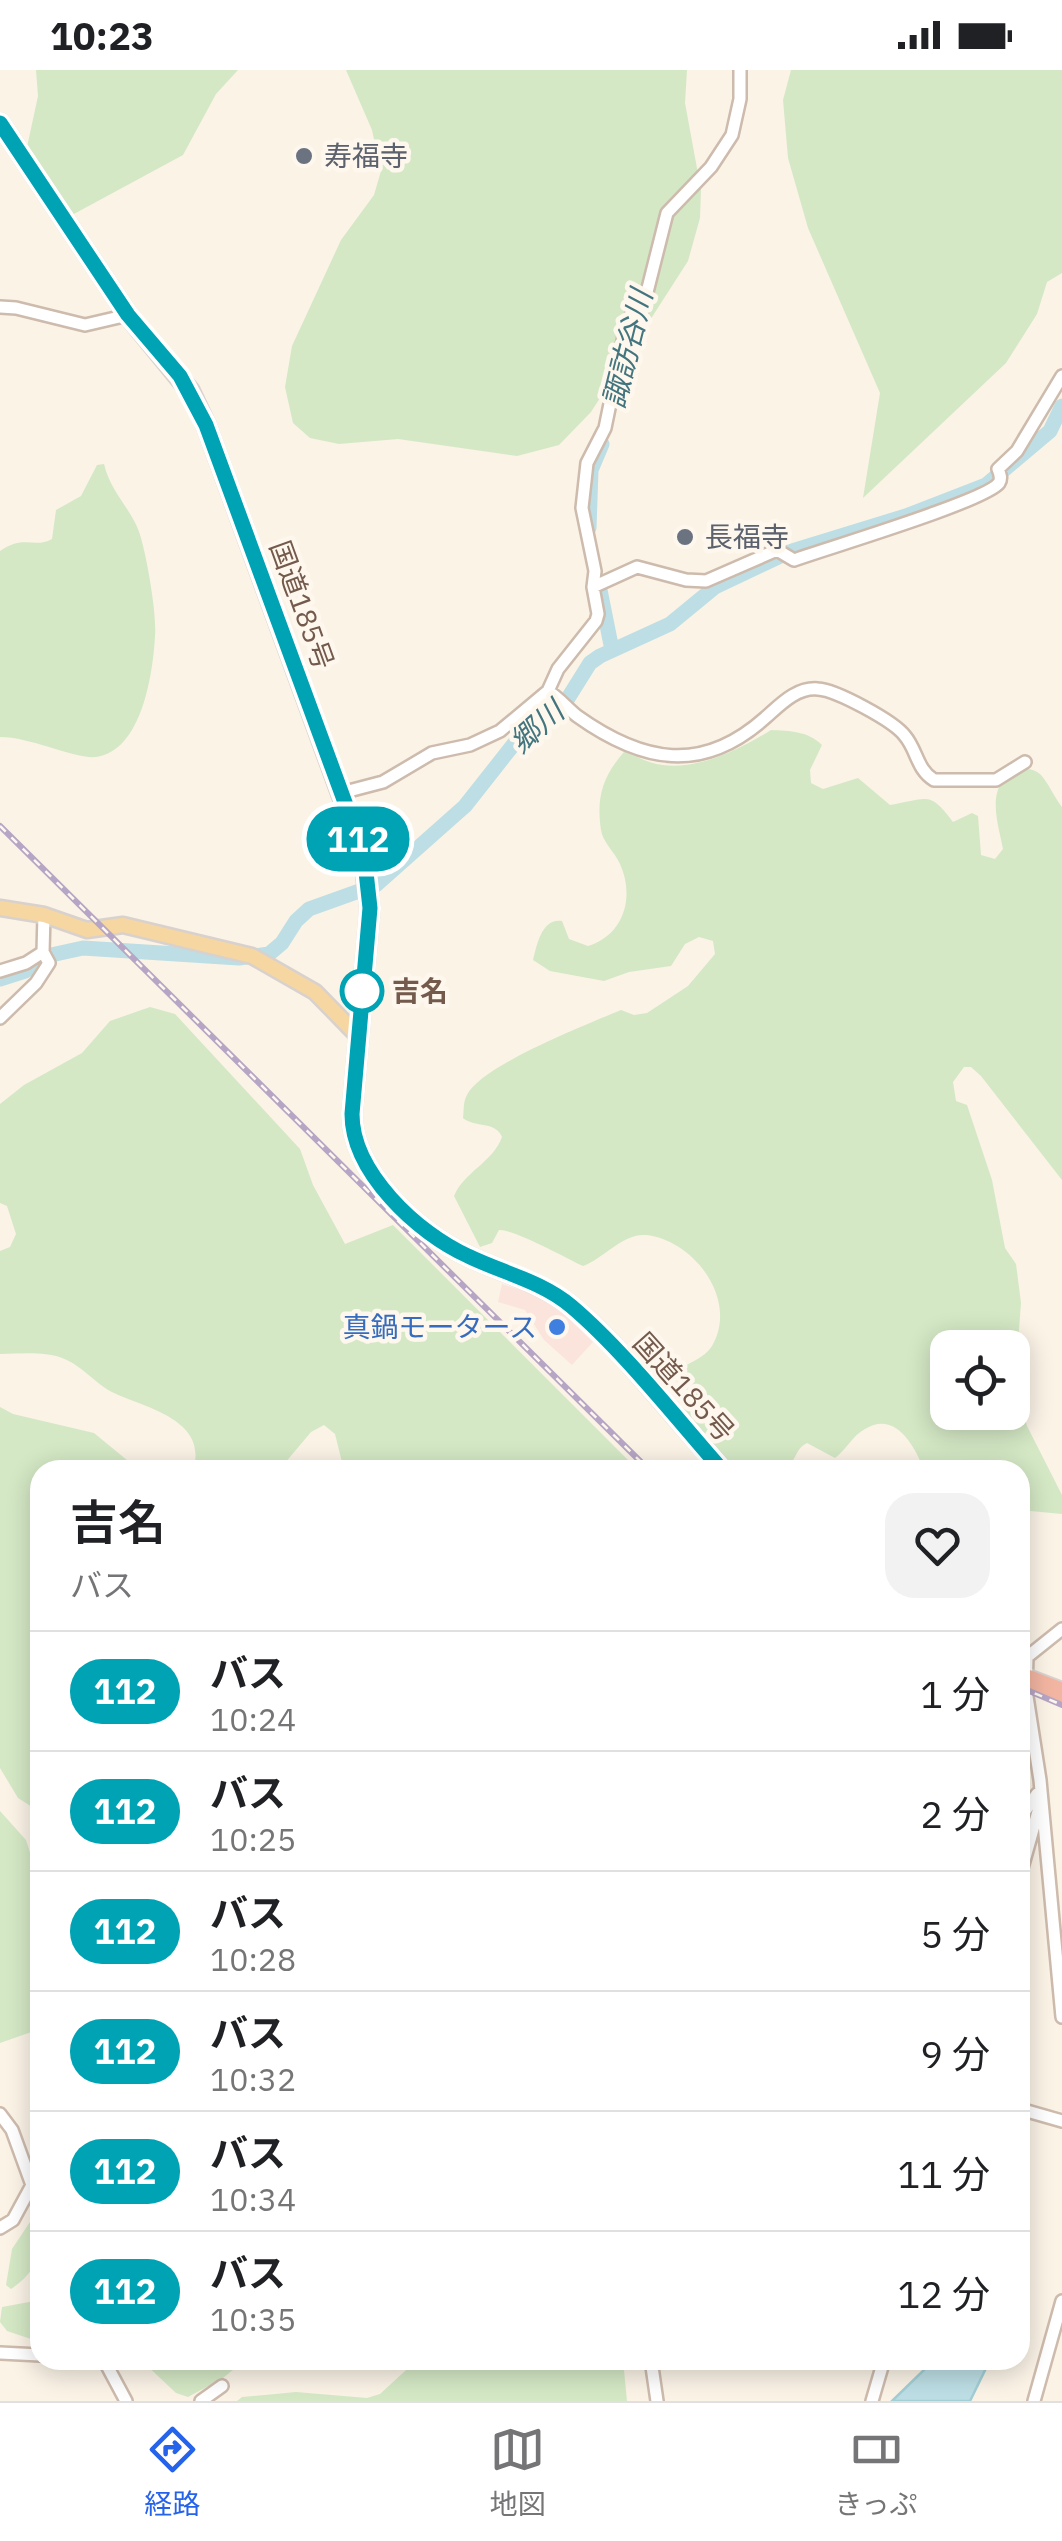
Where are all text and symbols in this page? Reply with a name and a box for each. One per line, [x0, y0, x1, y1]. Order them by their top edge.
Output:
text: 10:23 [50, 11, 154, 60]
place label: 寿福寺 [324, 137, 408, 174]
marker: 寿福寺 [293, 145, 315, 167]
water label: 諏訪谷川 [593, 283, 661, 412]
place label: 長福寺 [705, 518, 789, 555]
marker: 長福寺 [674, 526, 696, 548]
street label: 国道185号 [262, 535, 343, 674]
water label: 郷川 [501, 689, 574, 760]
line badge: 112 [300, 806, 416, 872]
text: 112 [326, 816, 390, 862]
marker: 吉名 [341, 970, 383, 1012]
place label: 吉名 [392, 972, 448, 1009]
place label: 真鍋モータース [342, 1308, 537, 1345]
marker: 真鍋モータース [546, 1316, 568, 1338]
street label: 国道185号 [626, 1324, 743, 1449]
map controls [930, 1330, 1030, 1430]
button: locate [930, 1330, 1030, 1430]
text: 吉名 [70, 1491, 166, 1553]
button: heart [885, 1493, 990, 1598]
text: バス [70, 1564, 134, 1606]
text: バス [210, 1648, 286, 1697]
text: 112 [93, 1668, 157, 1714]
text: 1 分 [920, 1669, 990, 1718]
text: 10:24 [210, 1698, 296, 1740]
text: バス [210, 1768, 286, 1817]
text: 112 [93, 1788, 157, 1834]
text: 2 分 [920, 1789, 990, 1838]
text: 10:25 [210, 1818, 296, 1860]
text: バス [210, 1888, 286, 1937]
text: 112 [93, 1908, 157, 1954]
text: 5 分 [920, 1909, 990, 1958]
text: 10:28 [210, 1938, 296, 1980]
text: バス [210, 2008, 286, 2057]
text: 112 [93, 2028, 157, 2074]
text: 9 分 [920, 2029, 990, 2078]
text: 10:32 [210, 2058, 296, 2100]
text: バス [210, 2128, 286, 2177]
text: 112 [93, 2148, 157, 2194]
text: 11 分 [897, 2149, 990, 2198]
text: 10:34 [210, 2178, 296, 2220]
text: バス [210, 2248, 286, 2297]
text: 112 [93, 2268, 157, 2314]
text: 12 分 [897, 2269, 990, 2318]
text: 10:35 [210, 2298, 296, 2340]
tab: 経路 [145, 2422, 201, 2522]
tab: 地図 [490, 2422, 546, 2522]
tab: きっぷ [835, 2422, 917, 2522]

